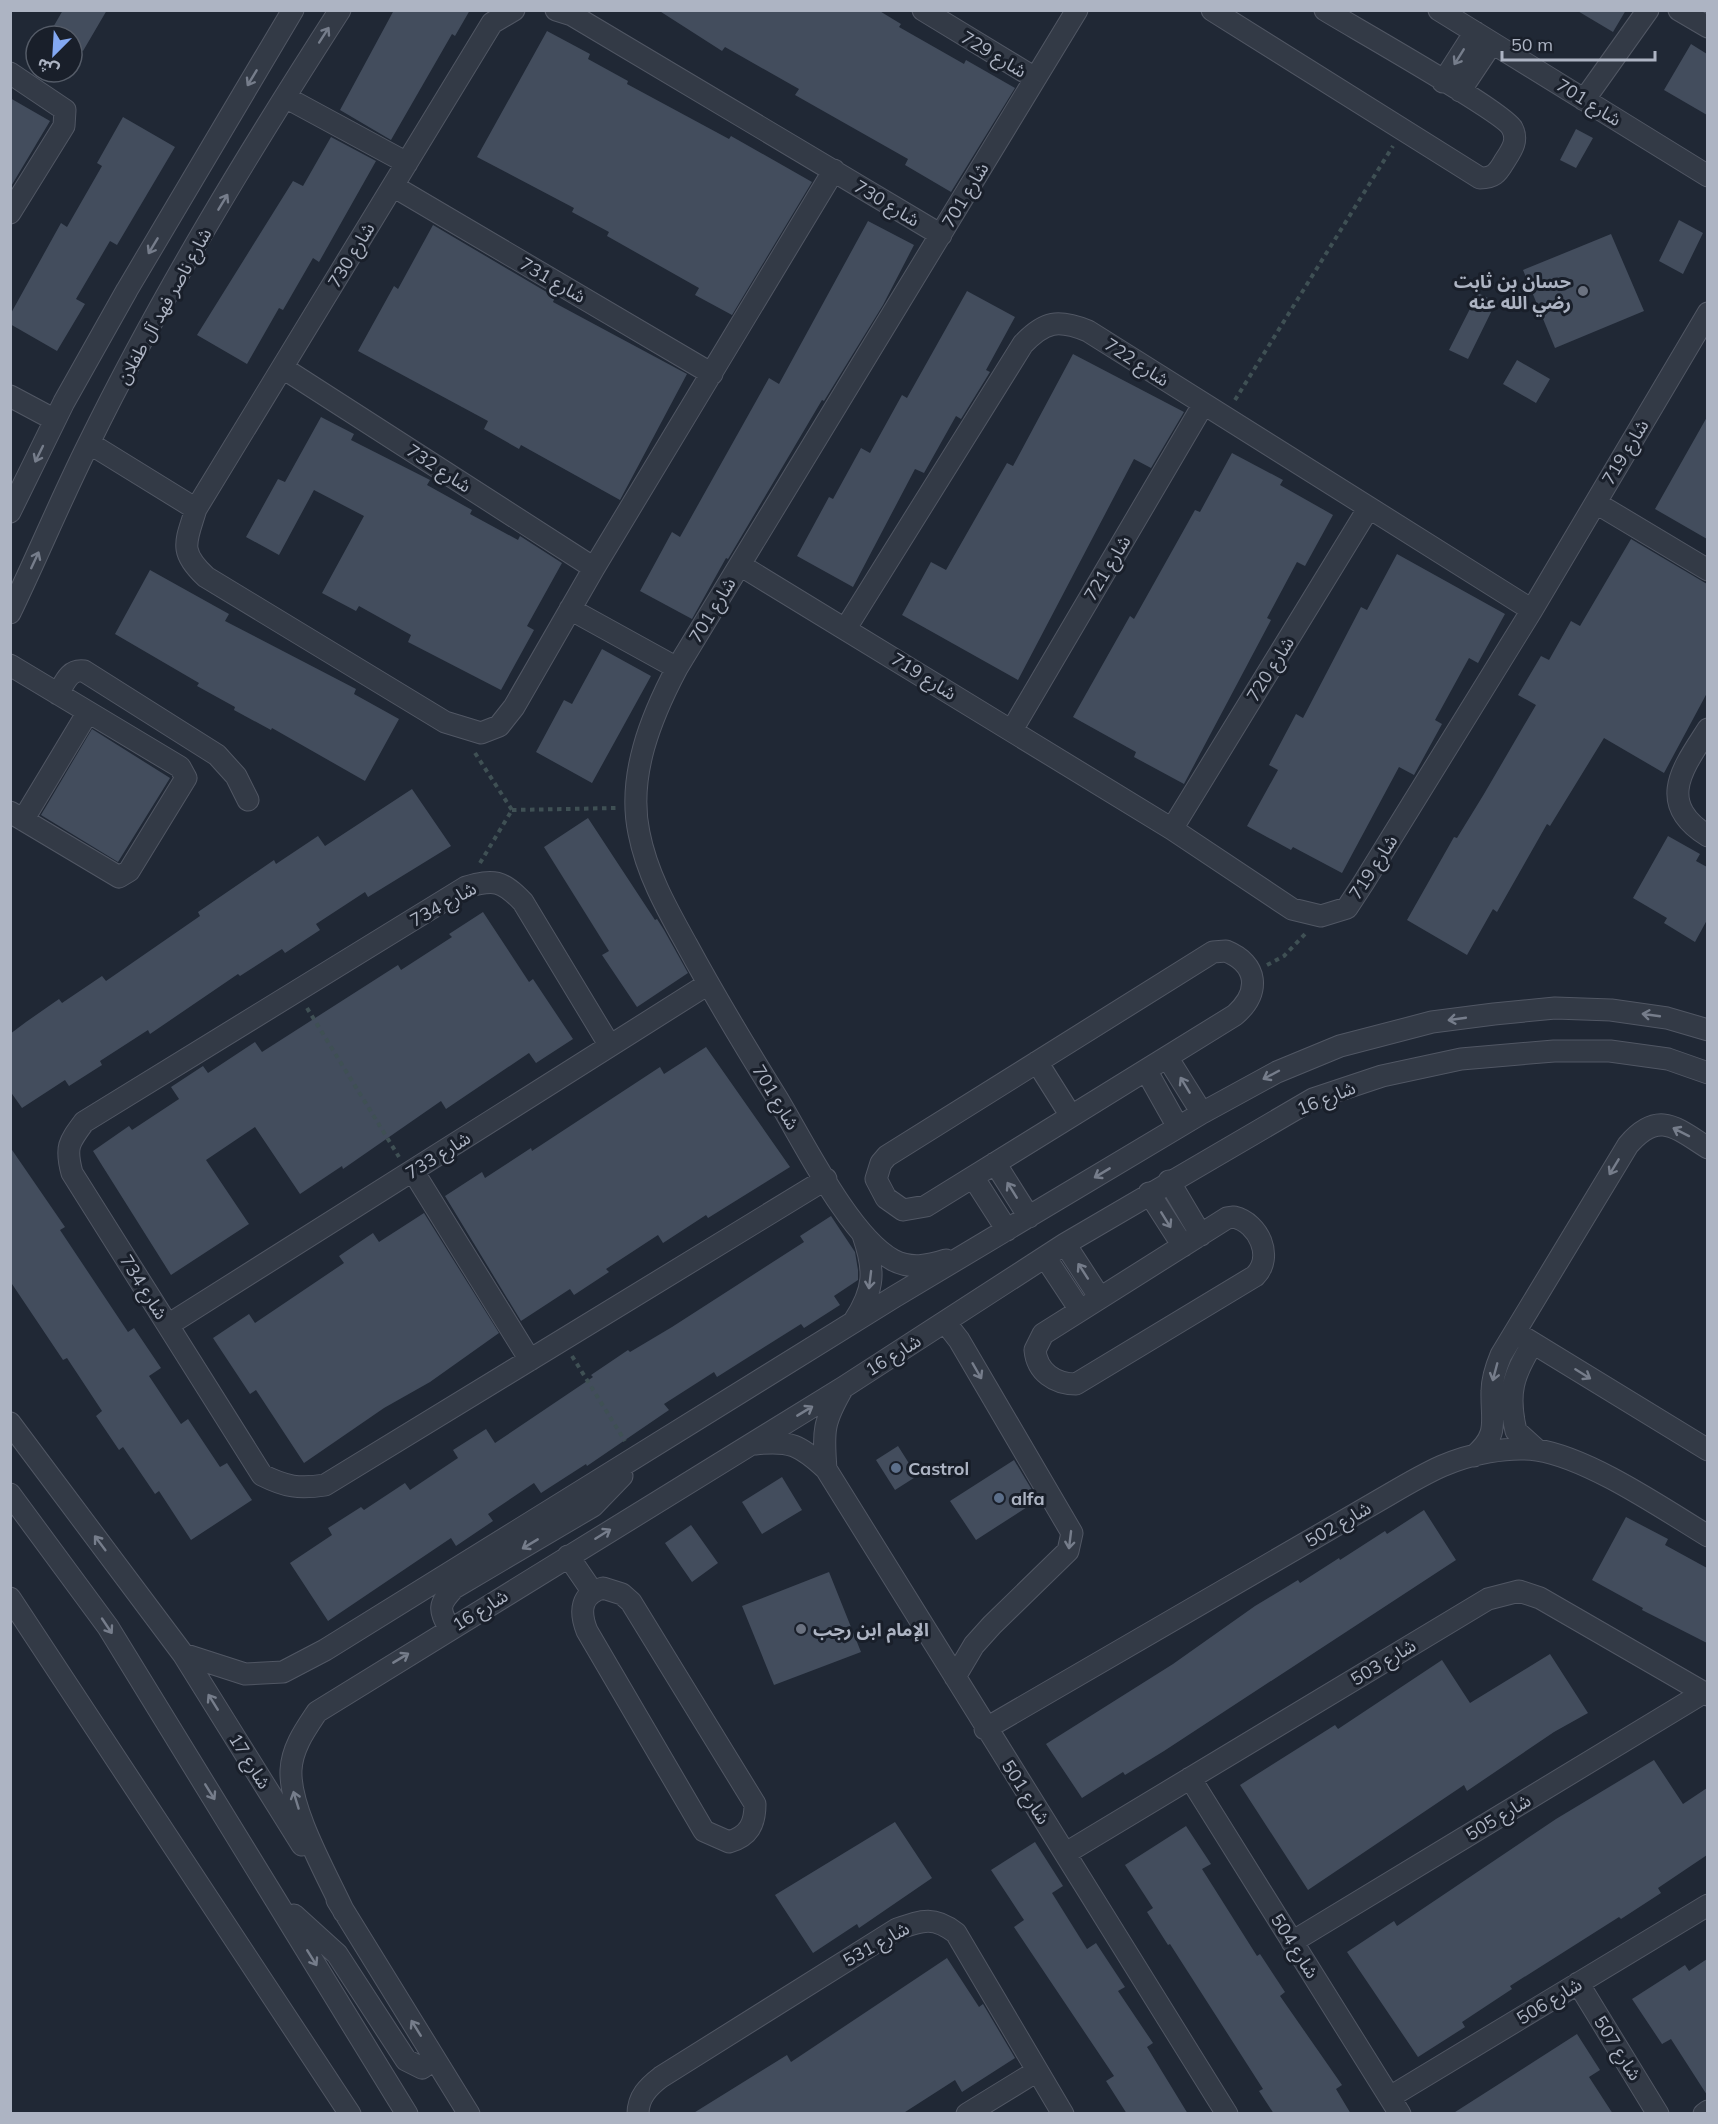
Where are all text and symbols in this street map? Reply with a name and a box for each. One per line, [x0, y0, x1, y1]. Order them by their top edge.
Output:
north arrow [24, 24, 84, 84]
scale bar [1502, 24, 1655, 62]
street label: شارع 729 [956, 26, 1031, 85]
one-way arrow [319, 27, 331, 44]
text: 50 m [1511, 33, 1553, 56]
one-way arrow [1453, 48, 1465, 65]
text: ش [34, 54, 62, 81]
one-way arrow [246, 69, 258, 86]
street label: شارع 701 [1551, 73, 1626, 133]
street label: شارع 701 [937, 158, 996, 233]
street label: شارع 730 [849, 175, 924, 234]
one-way arrow [217, 194, 229, 211]
street label: شارع 730 [323, 218, 382, 293]
street label: شارع ناصر فهد آل طفلان [112, 224, 219, 390]
one-way arrow [146, 237, 158, 254]
street label: شارع 731 [514, 252, 590, 311]
place label: حسان بن ثابت رضي الله عنه [1454, 270, 1571, 317]
marker: حسان بن ثابت رضي الله عنه [1576, 284, 1590, 298]
street label: شارع 722 [1099, 333, 1174, 394]
street label: شارع 719 [1597, 415, 1656, 490]
street label: شارع 732 [401, 439, 476, 500]
one-way arrow [32, 444, 44, 462]
street label: شارع 721 [1079, 531, 1138, 606]
one-way arrow [30, 551, 41, 570]
street label: شارع 701 [684, 573, 743, 648]
street label: شارع 720 [1241, 632, 1301, 707]
street label: شارع 719 [886, 647, 961, 707]
street label: شارع 719 [1344, 830, 1405, 905]
street label: شارع 734 [406, 876, 482, 934]
one-way arrow [1641, 1010, 1661, 1021]
one-way arrow [1447, 1013, 1467, 1024]
street label: شارع 701 [745, 1060, 804, 1135]
one-way arrow [1263, 1069, 1280, 1081]
street label: شارع 16 [1293, 1076, 1360, 1123]
one-way arrow [1178, 1077, 1190, 1094]
street label: شارع 733 [401, 1126, 476, 1186]
one-way arrow [1673, 1126, 1690, 1138]
one-way arrow [1608, 1158, 1620, 1175]
one-way arrow [1094, 1167, 1111, 1179]
one-way arrow [1005, 1182, 1017, 1199]
one-way arrow [1160, 1211, 1172, 1228]
street label: شارع 734 [113, 1250, 173, 1325]
one-way arrow [1076, 1262, 1089, 1279]
one-way arrow [865, 1270, 876, 1290]
street label: شارع 16 [861, 1329, 927, 1384]
one-way arrow [1489, 1362, 1500, 1381]
one-way arrow [971, 1363, 983, 1380]
one-way arrow [1574, 1368, 1591, 1380]
one-way arrow [796, 1404, 813, 1416]
place label: Castrol [908, 1457, 969, 1480]
marker: Castrol [889, 1461, 903, 1475]
place label: alfa [1011, 1487, 1045, 1510]
marker: alfa [992, 1491, 1006, 1505]
street label: شارع 502 [1301, 1496, 1377, 1555]
one-way arrow [594, 1528, 611, 1540]
one-way arrow [1064, 1530, 1075, 1549]
one-way arrow [94, 1536, 106, 1552]
one-way arrow [522, 1538, 539, 1550]
street label: شارع 16 [448, 1584, 514, 1639]
one-way arrow [101, 1617, 113, 1634]
place label: الإمام ابن رجب [813, 1618, 929, 1643]
marker: الإمام ابن رجب [794, 1622, 808, 1636]
street label: شارع 503 [1346, 1634, 1421, 1693]
one-way arrow [392, 1652, 409, 1664]
one-way arrow [206, 1694, 218, 1711]
street label: شارع 17 [221, 1729, 276, 1795]
street label: شارع 501 [994, 1755, 1055, 1830]
one-way arrow [204, 1783, 216, 1800]
street label: شارع 505 [1461, 1789, 1536, 1848]
one-way arrow [290, 1791, 301, 1810]
street label: شارع 504 [1264, 1909, 1324, 1984]
street label: شارع 531 [839, 1916, 915, 1974]
one-way arrow [306, 1949, 318, 1966]
street label: شارع 506 [1512, 1973, 1587, 2032]
street label: شارع 507 [1587, 2011, 1647, 2086]
one-way arrow [410, 2020, 422, 2037]

